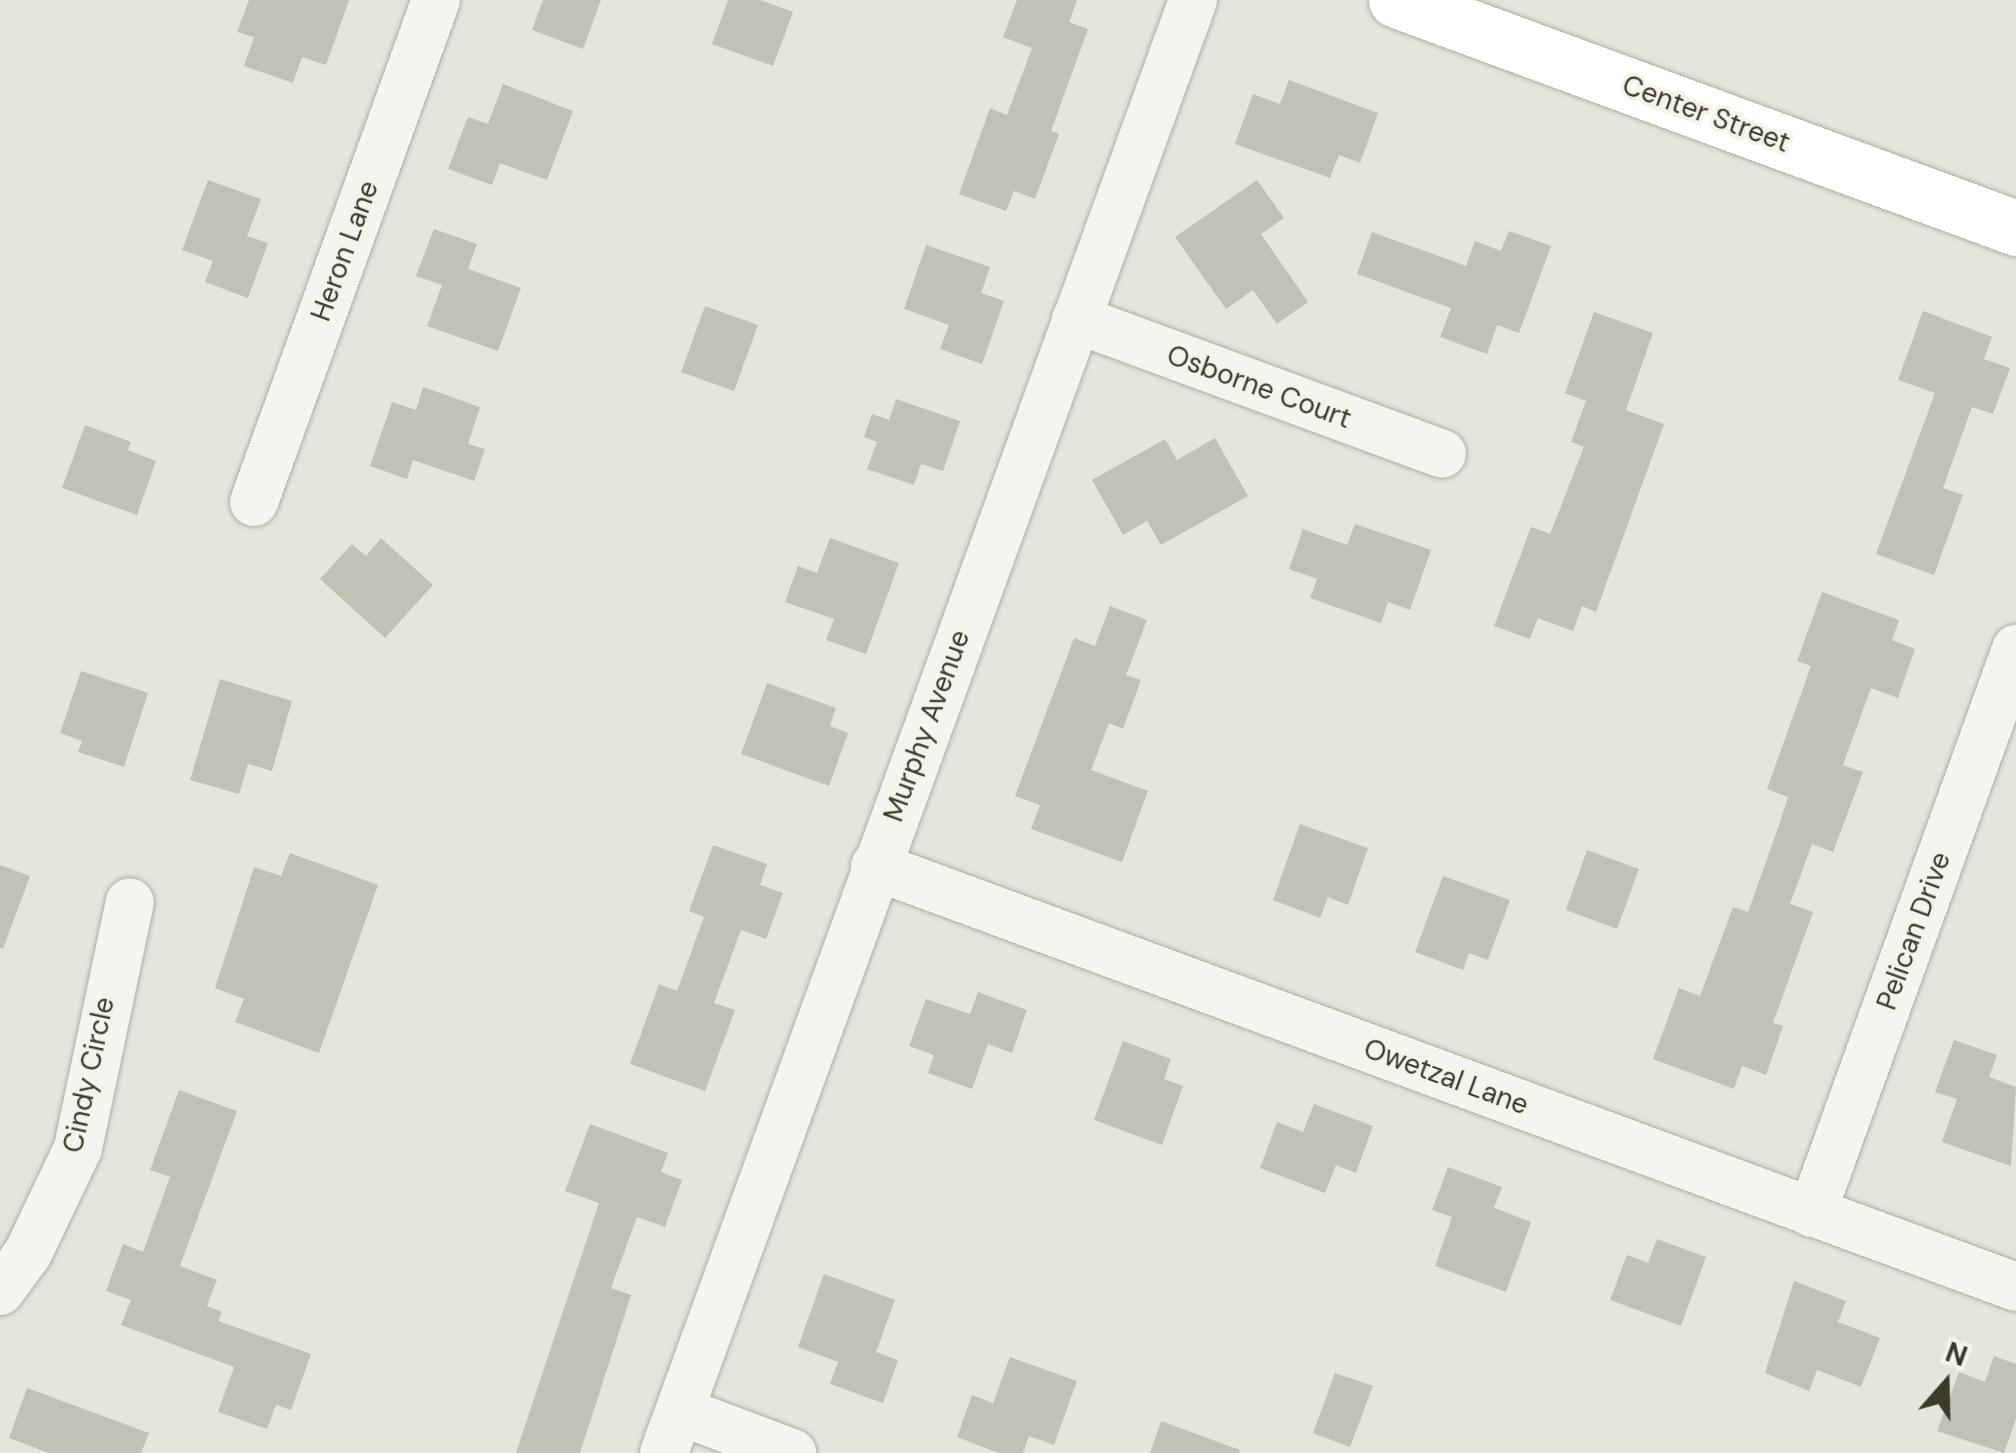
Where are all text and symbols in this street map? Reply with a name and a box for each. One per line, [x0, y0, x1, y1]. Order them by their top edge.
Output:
street label: Center Street [1618, 68, 1794, 160]
street label: Heron Lane [304, 176, 386, 326]
street label: Osborne Court [1162, 338, 1356, 436]
street label: Murphy Avenue [877, 626, 977, 826]
street label: Pelican Drive [1870, 848, 1958, 1014]
street label: Cindy Circle [56, 994, 122, 1156]
street label: Owetzal Lane [1359, 1032, 1533, 1122]
north arrow [1896, 1333, 1996, 1433]
text: N [1941, 1333, 1972, 1375]

